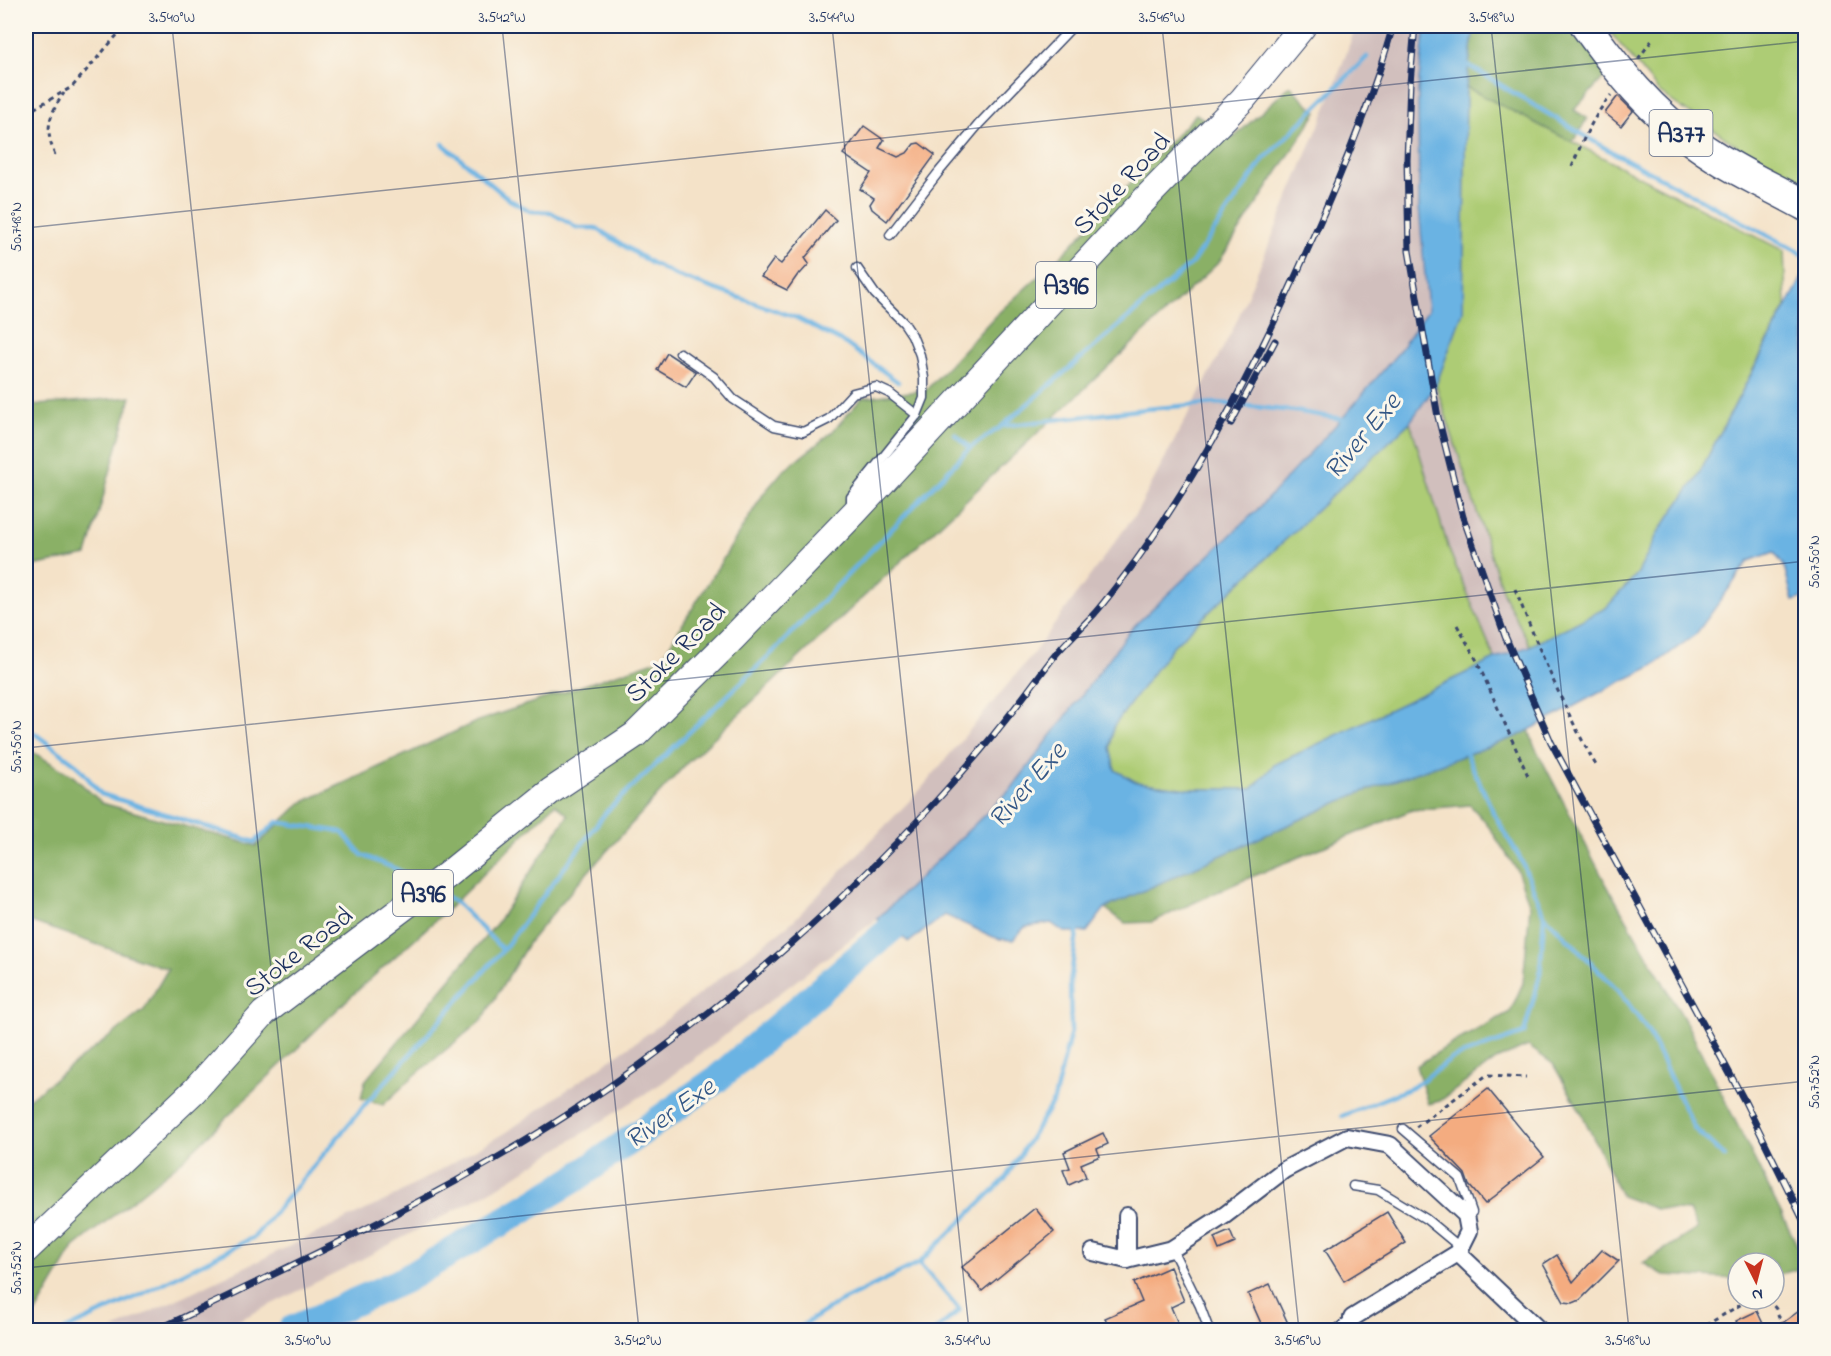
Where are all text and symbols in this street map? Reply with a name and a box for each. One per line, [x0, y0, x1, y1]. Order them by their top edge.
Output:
text: 3.540°W [149, 7, 195, 29]
text: 3.542°W [478, 7, 526, 29]
text: 3.544°W [809, 7, 855, 29]
text: 3.546°W [1139, 7, 1185, 29]
text: 3.548°W [1469, 7, 1515, 29]
road number: A377 [1650, 110, 1712, 156]
street label: Stoke Road [1065, 124, 1181, 245]
text: 50.748°N [6, 202, 28, 252]
road number: A396 [1036, 262, 1096, 308]
water label: River Exe [1315, 384, 1413, 490]
text: 50.750°N [1804, 535, 1826, 589]
street label: Stoke Road [617, 594, 736, 713]
text: 50.750°N [6, 720, 28, 774]
water label: River Exe [980, 733, 1079, 838]
road number: A396 [393, 870, 453, 916]
street label: Stoke Road [237, 898, 362, 1008]
text: 50.752°N [1804, 1055, 1826, 1109]
water label: River Exe [617, 1068, 726, 1161]
text: 50.752°N [6, 1241, 28, 1295]
north arrow [1726, 1251, 1786, 1311]
text: N [1751, 1281, 1764, 1306]
text: 3.540°W [285, 1330, 331, 1352]
text: 3.542°W [614, 1330, 662, 1352]
text: 3.544°W [945, 1330, 991, 1352]
text: 3.546°W [1275, 1330, 1321, 1352]
text: 3.548°W [1605, 1330, 1651, 1352]

